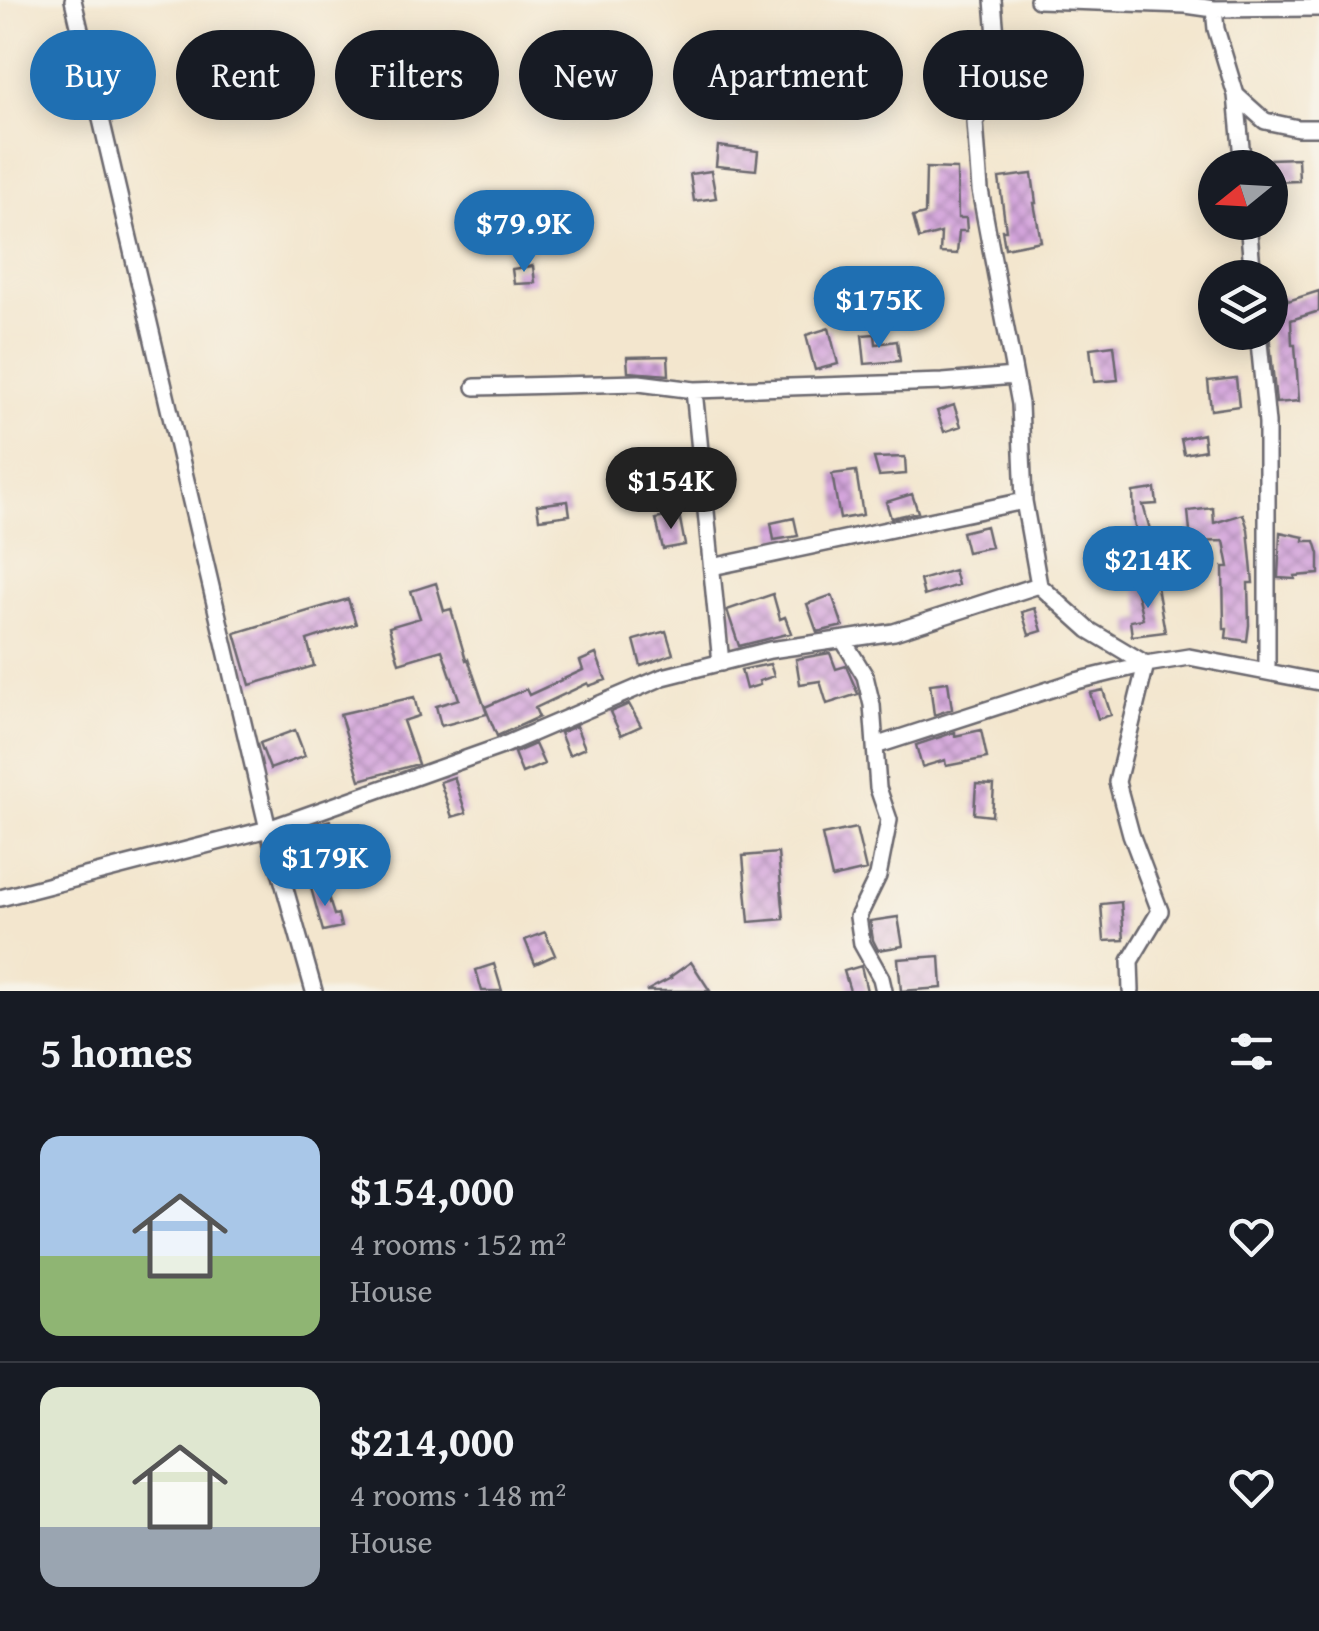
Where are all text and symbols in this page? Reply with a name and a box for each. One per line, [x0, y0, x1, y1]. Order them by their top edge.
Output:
chip: Buy [30, 30, 156, 120]
chip: Rent [176, 30, 315, 120]
chip: Filters [335, 30, 499, 120]
chip: New [519, 30, 653, 120]
chip: Apartment [673, 30, 903, 120]
chip: House [923, 30, 1084, 120]
north arrow [1198, 150, 1288, 240]
map controls [1198, 150, 1288, 350]
pin: $79.9K [443, 190, 605, 275]
text: $79.9K [476, 199, 572, 246]
button: layers [1198, 260, 1288, 350]
pin: $175K [809, 266, 949, 351]
text: $175K [836, 275, 922, 322]
pin: $154K [601, 447, 741, 532]
text: $154K [628, 456, 714, 503]
pin: $214K [1078, 526, 1218, 611]
text: $214K [1105, 535, 1191, 582]
pin: $179K [255, 824, 395, 909]
text: $179K [282, 833, 368, 880]
text: 5 homes [40, 1021, 193, 1082]
icon: filters [1224, 1024, 1279, 1079]
text: $154,000 [350, 1159, 514, 1220]
icon: home [120, 1176, 240, 1296]
icon: heart [1224, 1209, 1279, 1264]
text: 4 rooms · 152 m² [350, 1220, 566, 1267]
text: House [350, 1267, 433, 1314]
text: $214,000 [350, 1410, 514, 1471]
icon: home [120, 1427, 240, 1547]
icon: heart [1224, 1460, 1279, 1515]
text: 4 rooms · 148 m² [350, 1471, 566, 1518]
text: House [350, 1518, 433, 1565]

